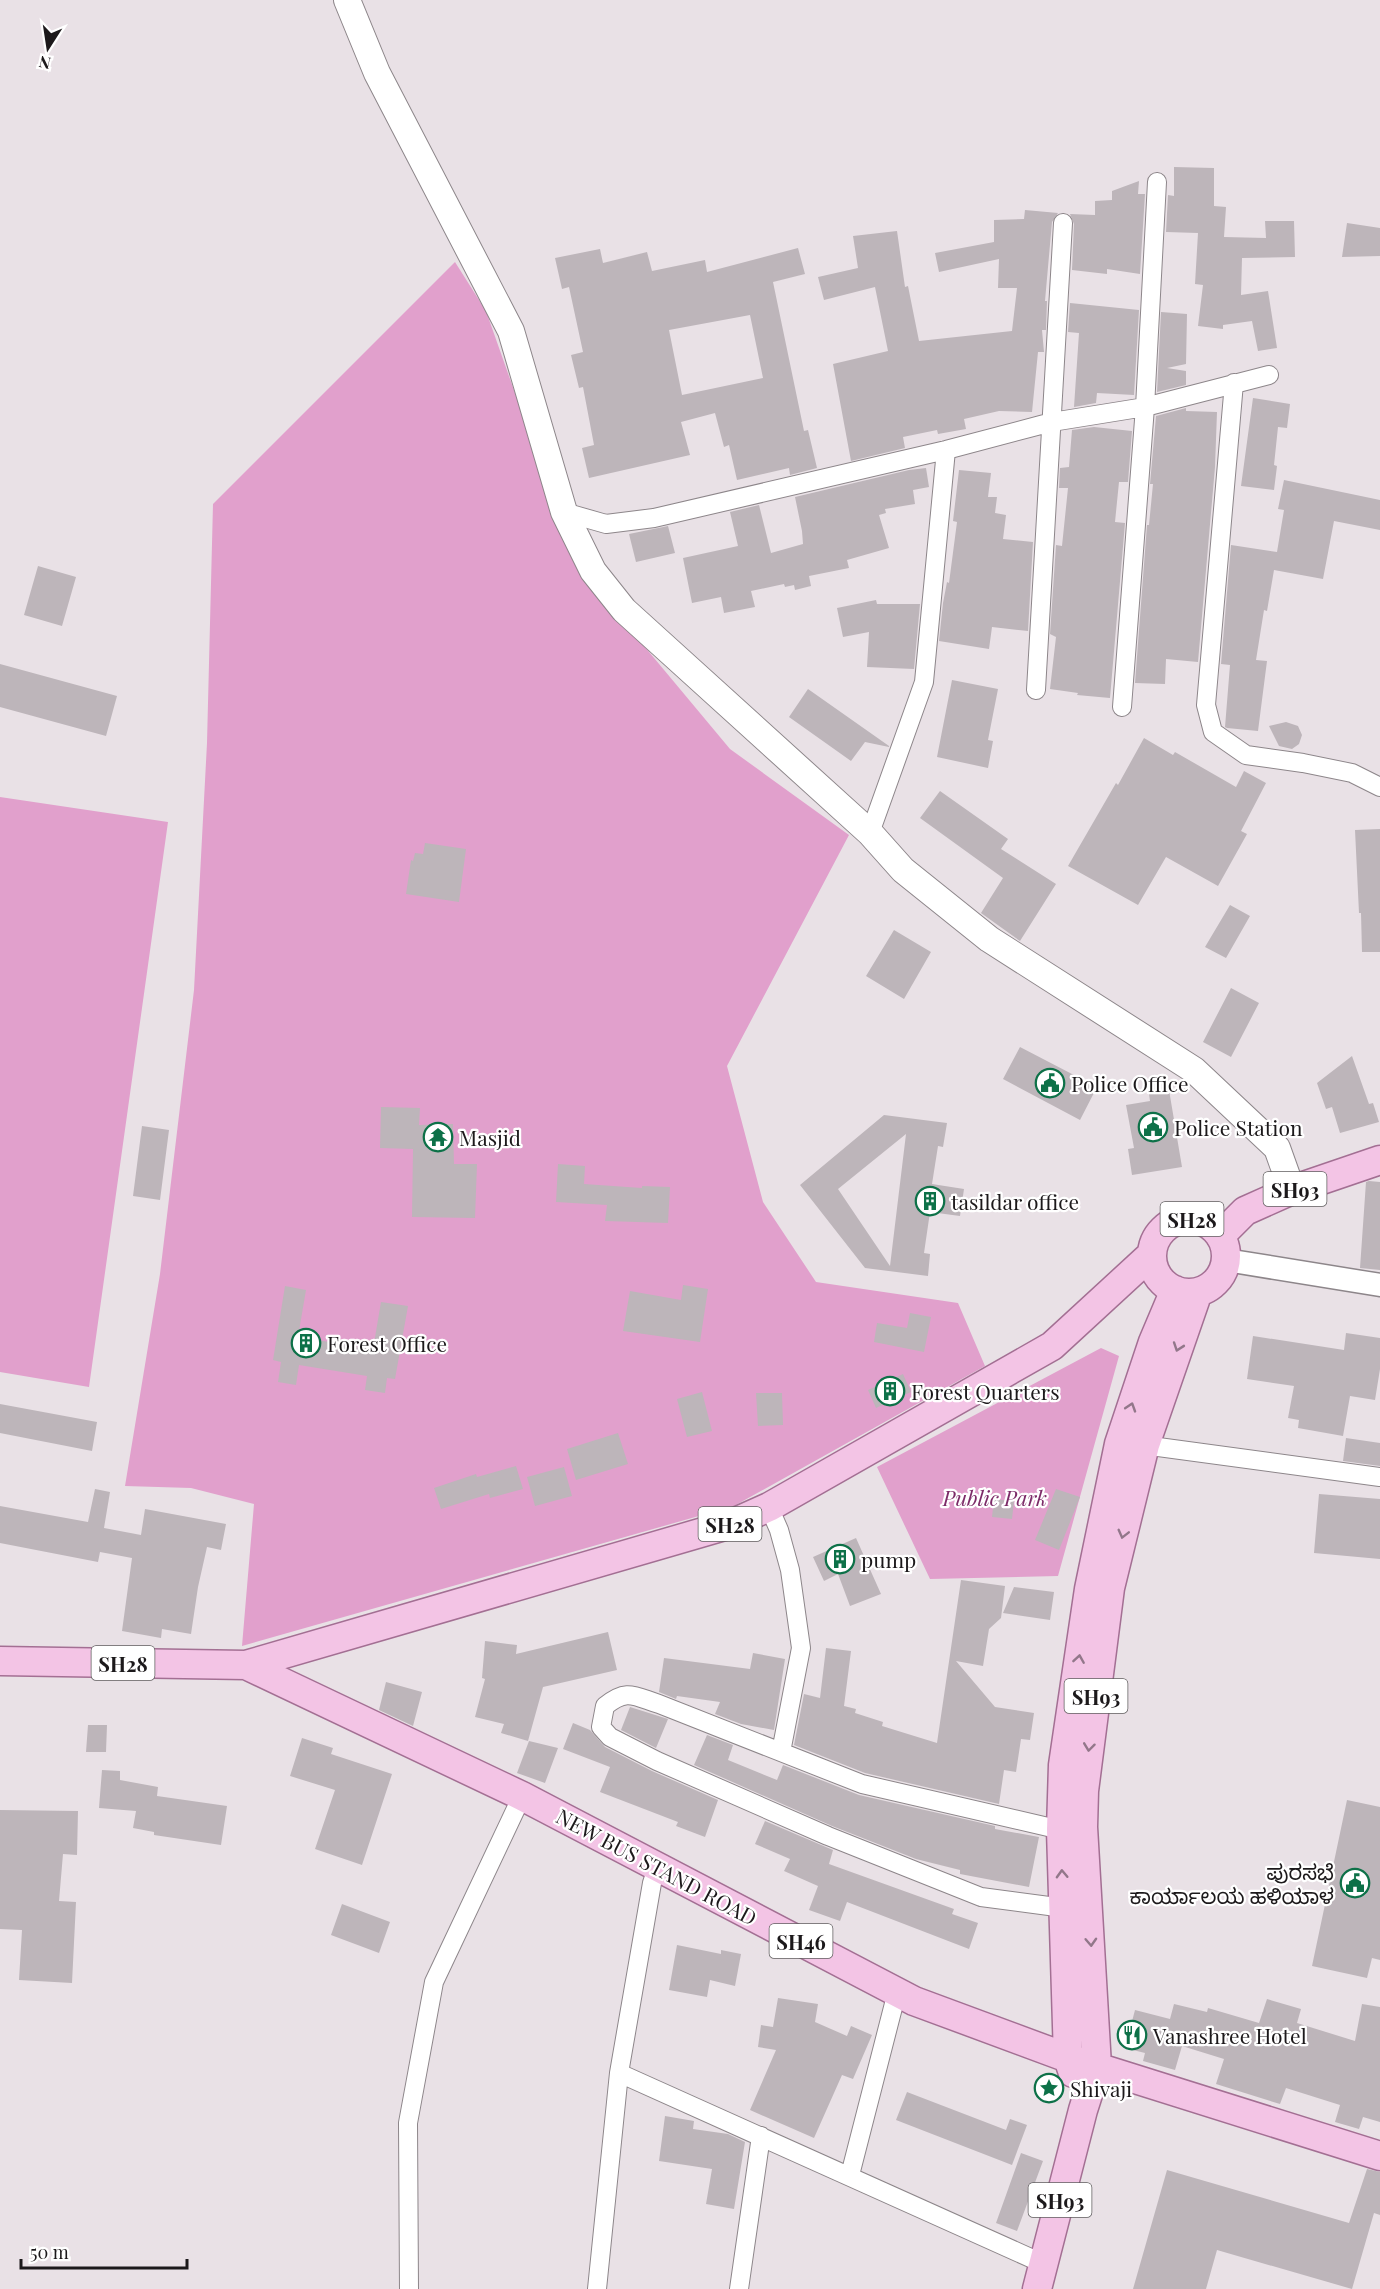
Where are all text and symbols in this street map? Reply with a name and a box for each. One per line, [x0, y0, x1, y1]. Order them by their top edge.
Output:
north arrow [18, 18, 78, 78]
text: N [37, 52, 53, 75]
public building icon: Police Office [1034, 1067, 1066, 1099]
place label: Police Office [1071, 1069, 1189, 1097]
public building icon: Police Station [1137, 1111, 1169, 1143]
place label: Police Station [1174, 1113, 1303, 1141]
temple icon: Masjid [422, 1121, 454, 1153]
place label: Masjid [459, 1123, 521, 1151]
road number: SH93 [1264, 1172, 1326, 1206]
building icon: tasildar office [914, 1185, 946, 1217]
place label: tasildar office [951, 1187, 1079, 1215]
road number: SH28 [1160, 1202, 1224, 1236]
building icon: Forest Office [290, 1327, 322, 1359]
place label: Forest Office [327, 1329, 447, 1357]
one-way arrow [1173, 1341, 1186, 1352]
building icon: Forest Quarters [874, 1375, 906, 1407]
place label: Forest Quarters [911, 1377, 1060, 1405]
one-way arrow [1124, 1402, 1137, 1413]
park label: Public Park [942, 1483, 1047, 1511]
road number: SH28 [698, 1507, 762, 1541]
one-way arrow [1118, 1529, 1131, 1539]
building icon: pump [824, 1543, 856, 1575]
place label: pump [861, 1545, 916, 1573]
road number: SH28 [92, 1646, 154, 1680]
one-way arrow [1072, 1655, 1084, 1664]
road number: SH93 [1064, 1679, 1128, 1713]
one-way arrow [1084, 1743, 1096, 1752]
street label: NEW BUS STAND ROAD [552, 1801, 762, 1931]
place label: ಪುರಸಭೆ ಕಾರ್ಯಾಲಯ ಹಳಿಯಾಳ [1130, 1857, 1334, 1909]
public building icon: ಪುರಸಭೆ ಕಾರ್ಯಾಲಯ ಹಳಿಯಾಳ [1339, 1867, 1371, 1899]
one-way arrow [1056, 1870, 1069, 1879]
road number: SH46 [770, 1924, 832, 1958]
one-way arrow [1084, 1937, 1097, 1946]
restaurant icon: Vanashree Hotel [1116, 2019, 1148, 2051]
place label: Vanashree Hotel [1152, 2021, 1307, 2049]
place icon: Shivaji [1033, 2072, 1065, 2104]
place label: Shivaji [1070, 2074, 1132, 2102]
road number: SH93 [1028, 2183, 1092, 2217]
scale bar [21, 2232, 188, 2270]
text: 50 m [30, 2240, 69, 2264]

